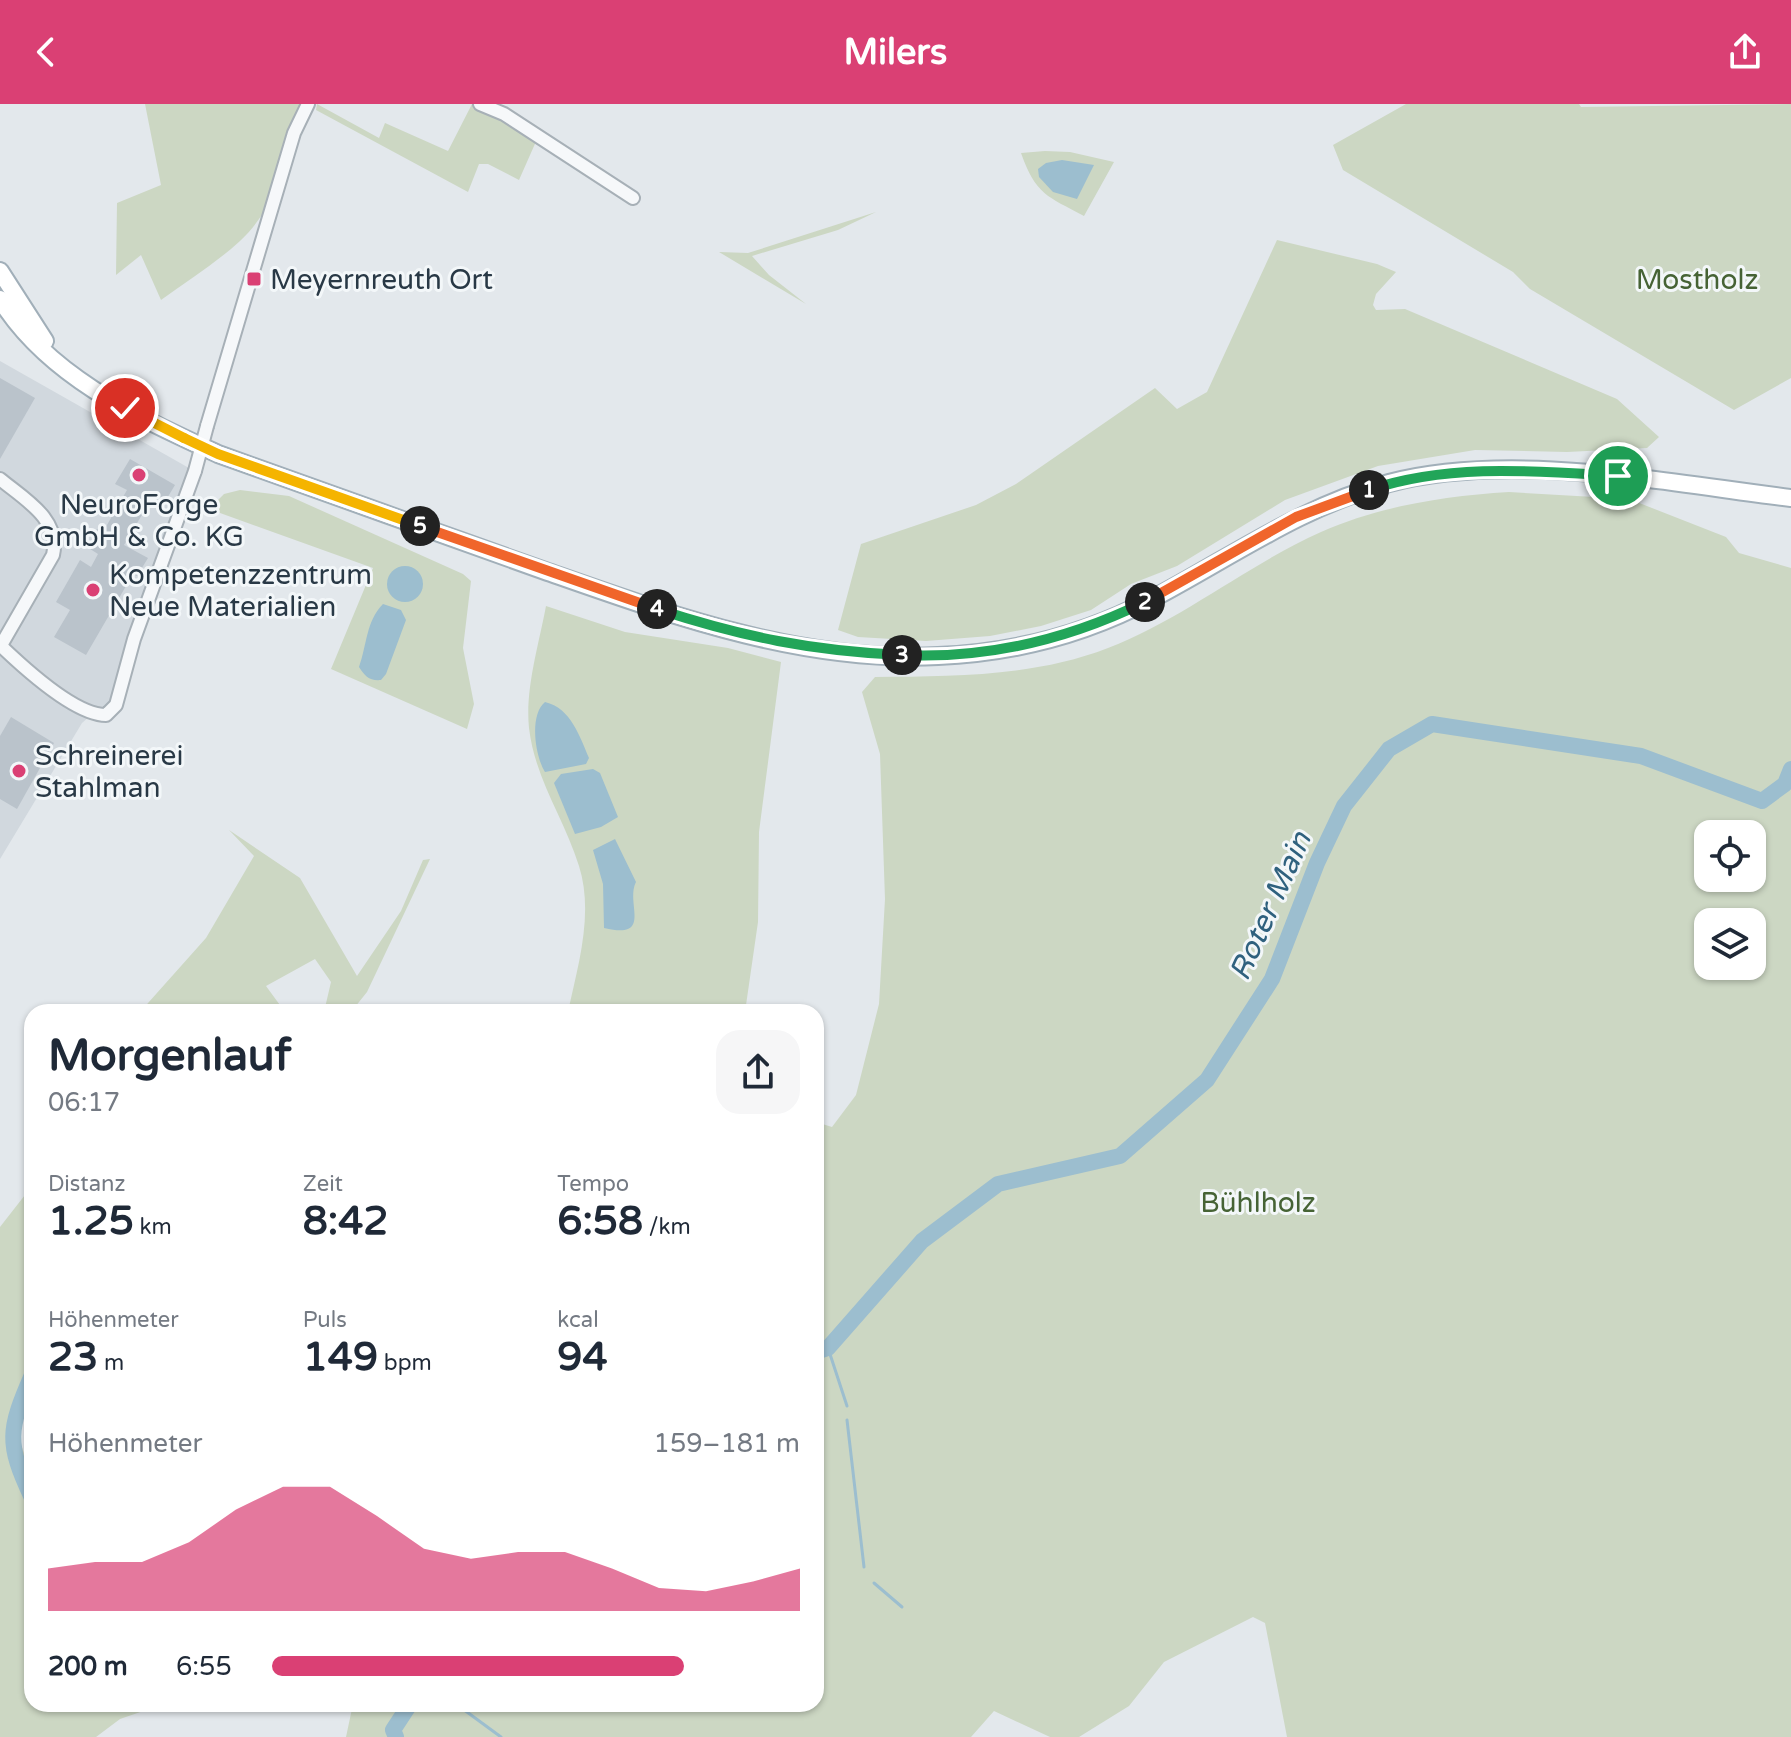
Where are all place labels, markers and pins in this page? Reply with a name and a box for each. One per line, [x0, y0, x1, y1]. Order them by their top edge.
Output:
place label: Meyernreuth Ort [270, 263, 493, 297]
marker: Meyernreuth Ort [245, 270, 263, 288]
pin [91, 374, 159, 442]
pin [1584, 442, 1652, 510]
marker: NeuroForge GmbH & Co. KG [130, 466, 148, 484]
pin: 1 [1349, 470, 1389, 510]
place label: NeuroForge GmbH & Co. KG [34, 488, 244, 554]
pin: 5 [400, 506, 440, 546]
place label: Kompetenzzentrum Neue Materialien [109, 558, 372, 624]
marker: Kompetenzzentrum Neue Materialien [84, 581, 102, 599]
pin: 2 [1125, 582, 1165, 622]
pin: 4 [637, 589, 677, 629]
pin: 3 [882, 635, 922, 675]
place label: Schreinerei Stahlman [35, 739, 183, 805]
marker: Schreinerei Stahlman [10, 762, 28, 780]

